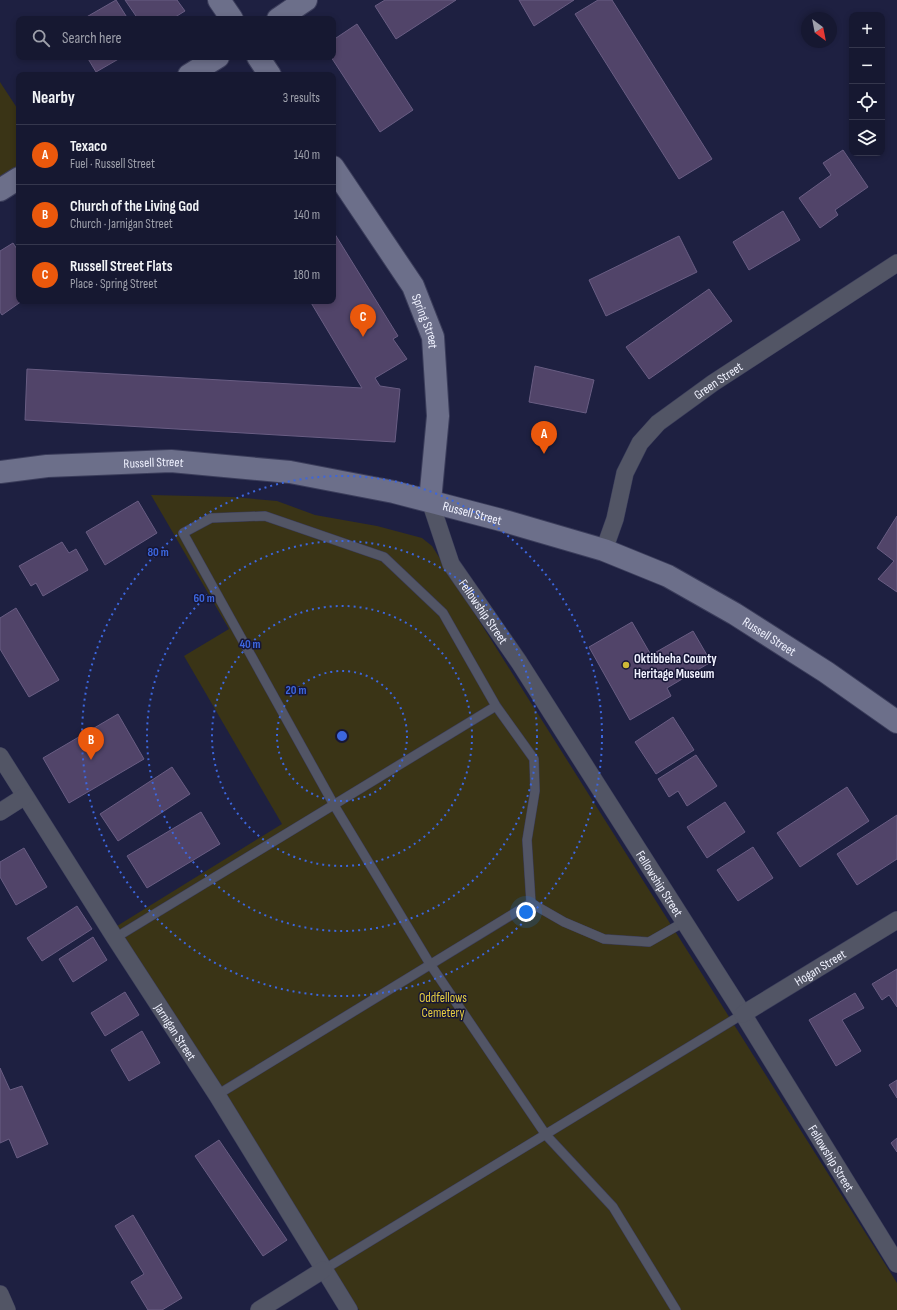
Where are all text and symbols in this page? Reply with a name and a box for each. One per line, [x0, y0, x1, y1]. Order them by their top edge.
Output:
north arrow [801, 12, 837, 48]
map controls [849, 12, 885, 156]
button: + [849, 12, 885, 48]
search box [16, 16, 336, 60]
icon: search [30, 27, 52, 49]
text: Search here [62, 29, 122, 48]
button: − [849, 48, 885, 84]
button: locate [849, 84, 885, 120]
text: Nearby [32, 88, 75, 108]
text: 3 results [283, 90, 320, 106]
button: layers [849, 120, 885, 156]
text: Texaco [70, 137, 107, 156]
text: A [42, 147, 48, 163]
text: 140 m [294, 147, 320, 163]
text: Fuel · Russell Street [70, 156, 155, 172]
text: Church of the Living God [70, 197, 199, 216]
text: B [42, 207, 48, 223]
text: 140 m [294, 207, 320, 223]
text: Church · Jarnigan Street [70, 216, 173, 232]
text: Russell Street Flats [70, 257, 172, 276]
text: C [42, 267, 48, 283]
text: 180 m [294, 267, 320, 283]
text: Place · Spring Street [70, 276, 157, 292]
street label: Spring Street [408, 292, 441, 349]
pin: C [350, 304, 376, 337]
street label: Green Street [691, 359, 746, 403]
pin: A [531, 421, 557, 454]
street label: Russell Street [123, 454, 184, 472]
street label: Russell Street [441, 498, 503, 529]
text: 80 m [147, 545, 169, 560]
street label: Fellowship Street [455, 576, 511, 647]
text: 60 m [193, 591, 215, 606]
street label: Russell Street [739, 614, 799, 660]
text: 40 m [239, 637, 261, 652]
place label: Oktibbeha County Heritage Museum [634, 651, 717, 682]
marker: Oktibbeha County Heritage Museum [621, 660, 631, 670]
text: 20 m [286, 683, 306, 698]
pin: B [78, 727, 104, 760]
centre of rings [335, 729, 349, 743]
street label: Fellowship Street [632, 848, 686, 920]
your location [516, 902, 536, 922]
street label: Hogan Street [792, 946, 849, 990]
park label: Oddfellows Cemetery [419, 990, 467, 1021]
street label: Jarnigan Street [150, 1000, 199, 1064]
street label: Fellowship Street [804, 1122, 857, 1195]

